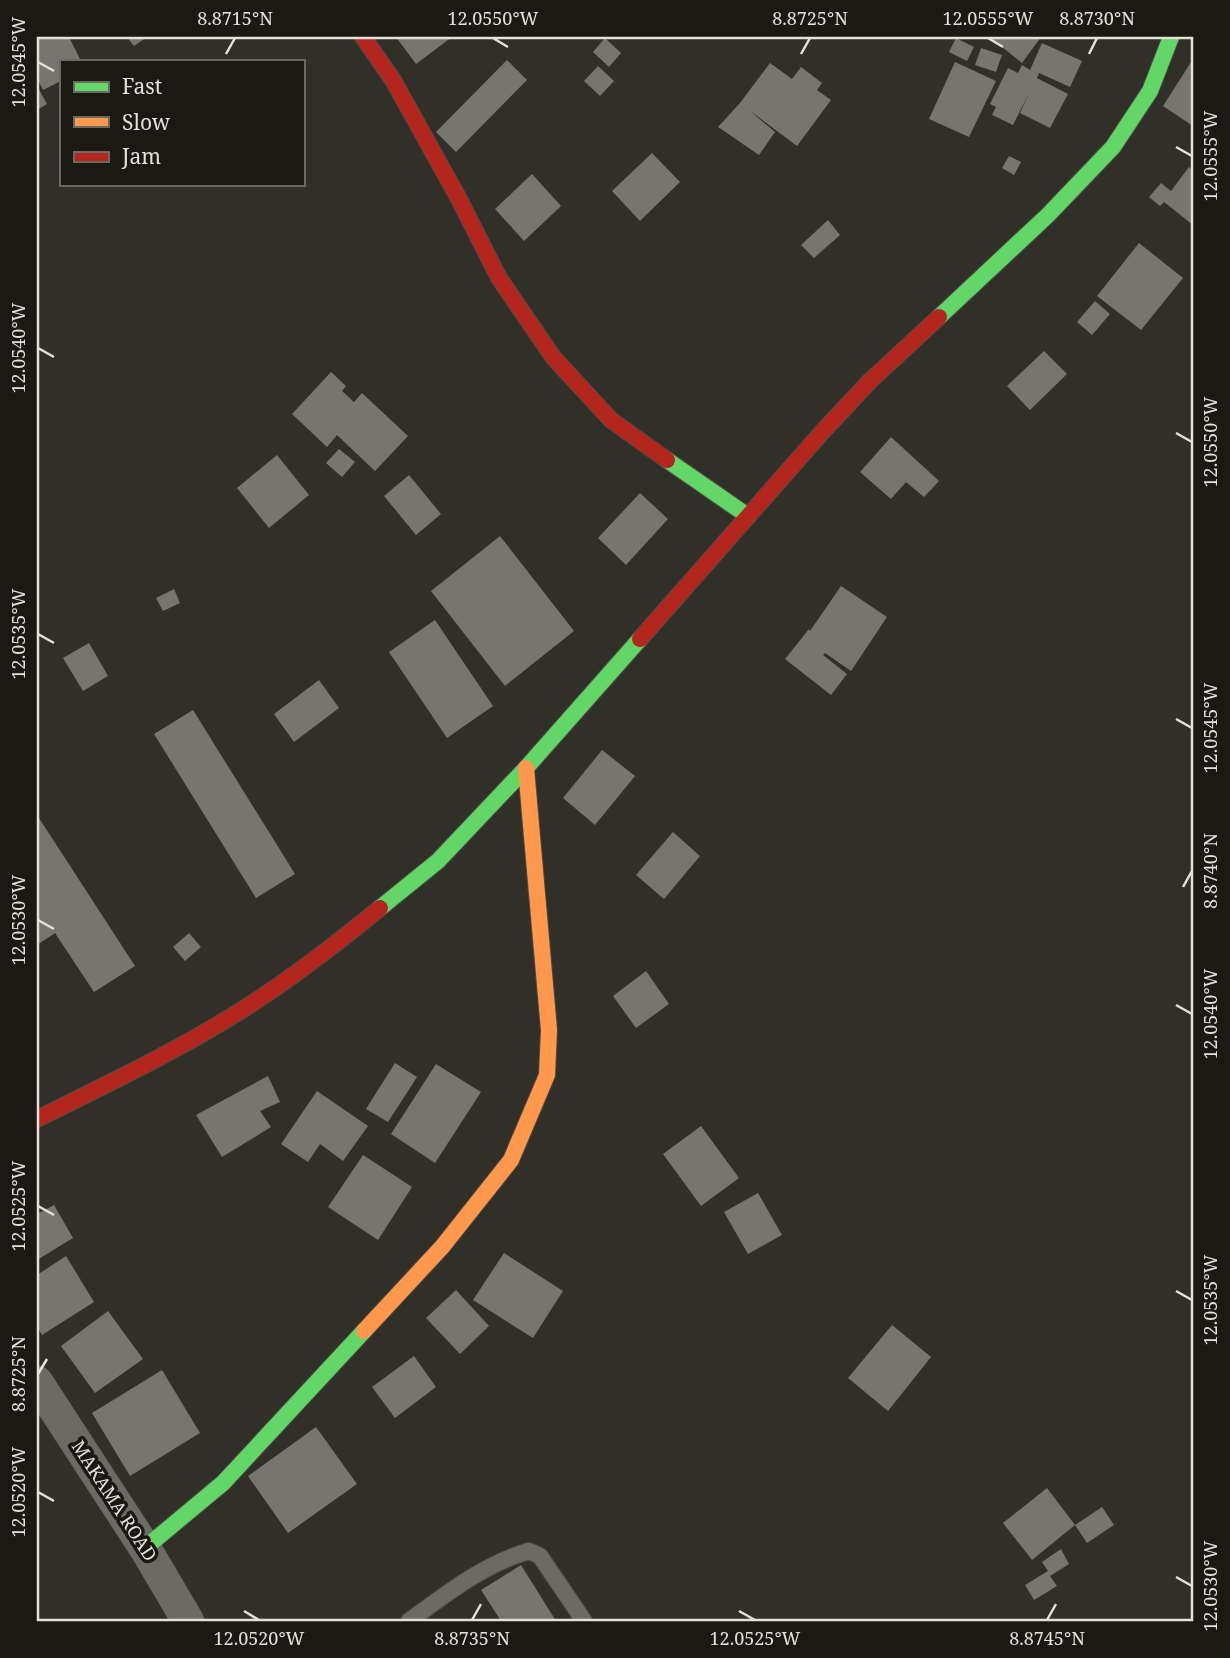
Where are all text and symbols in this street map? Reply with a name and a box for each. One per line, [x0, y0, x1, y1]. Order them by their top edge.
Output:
text: 8.8715°N [197, 6, 273, 30]
text: 12.0550°W [448, 6, 539, 30]
text: 8.8725°N [772, 6, 848, 30]
text: 12.0555°W [943, 6, 1034, 30]
text: 8.8730°N [1059, 6, 1135, 30]
text: 12.0545°W [6, 16, 30, 107]
legend [60, 60, 304, 186]
text: Fast [122, 72, 162, 100]
text: Slow [122, 108, 171, 136]
text: 12.0555°W [1198, 110, 1222, 201]
text: Jam [121, 142, 161, 170]
text: 12.0540°W [6, 302, 30, 393]
text: 12.0550°W [1198, 396, 1222, 487]
text: 12.0535°W [6, 588, 30, 679]
text: 12.0545°W [1198, 682, 1222, 773]
text: 8.8740°N [1198, 833, 1222, 909]
text: 12.0530°W [6, 874, 30, 965]
text: 12.0540°W [1198, 968, 1222, 1059]
text: 12.0525°W [6, 1160, 30, 1251]
text: 12.0535°W [1198, 1254, 1222, 1345]
text: 8.8725°N [6, 1336, 30, 1412]
street label: MAKAMA ROAD [67, 1435, 163, 1565]
text: 12.0520°W [6, 1446, 30, 1537]
text: 12.0530°W [1198, 1540, 1222, 1631]
text: 12.0520°W [214, 1626, 305, 1650]
text: 8.8735°N [434, 1626, 510, 1650]
text: 12.0525°W [710, 1626, 801, 1650]
text: 8.8745°N [1009, 1626, 1085, 1650]

